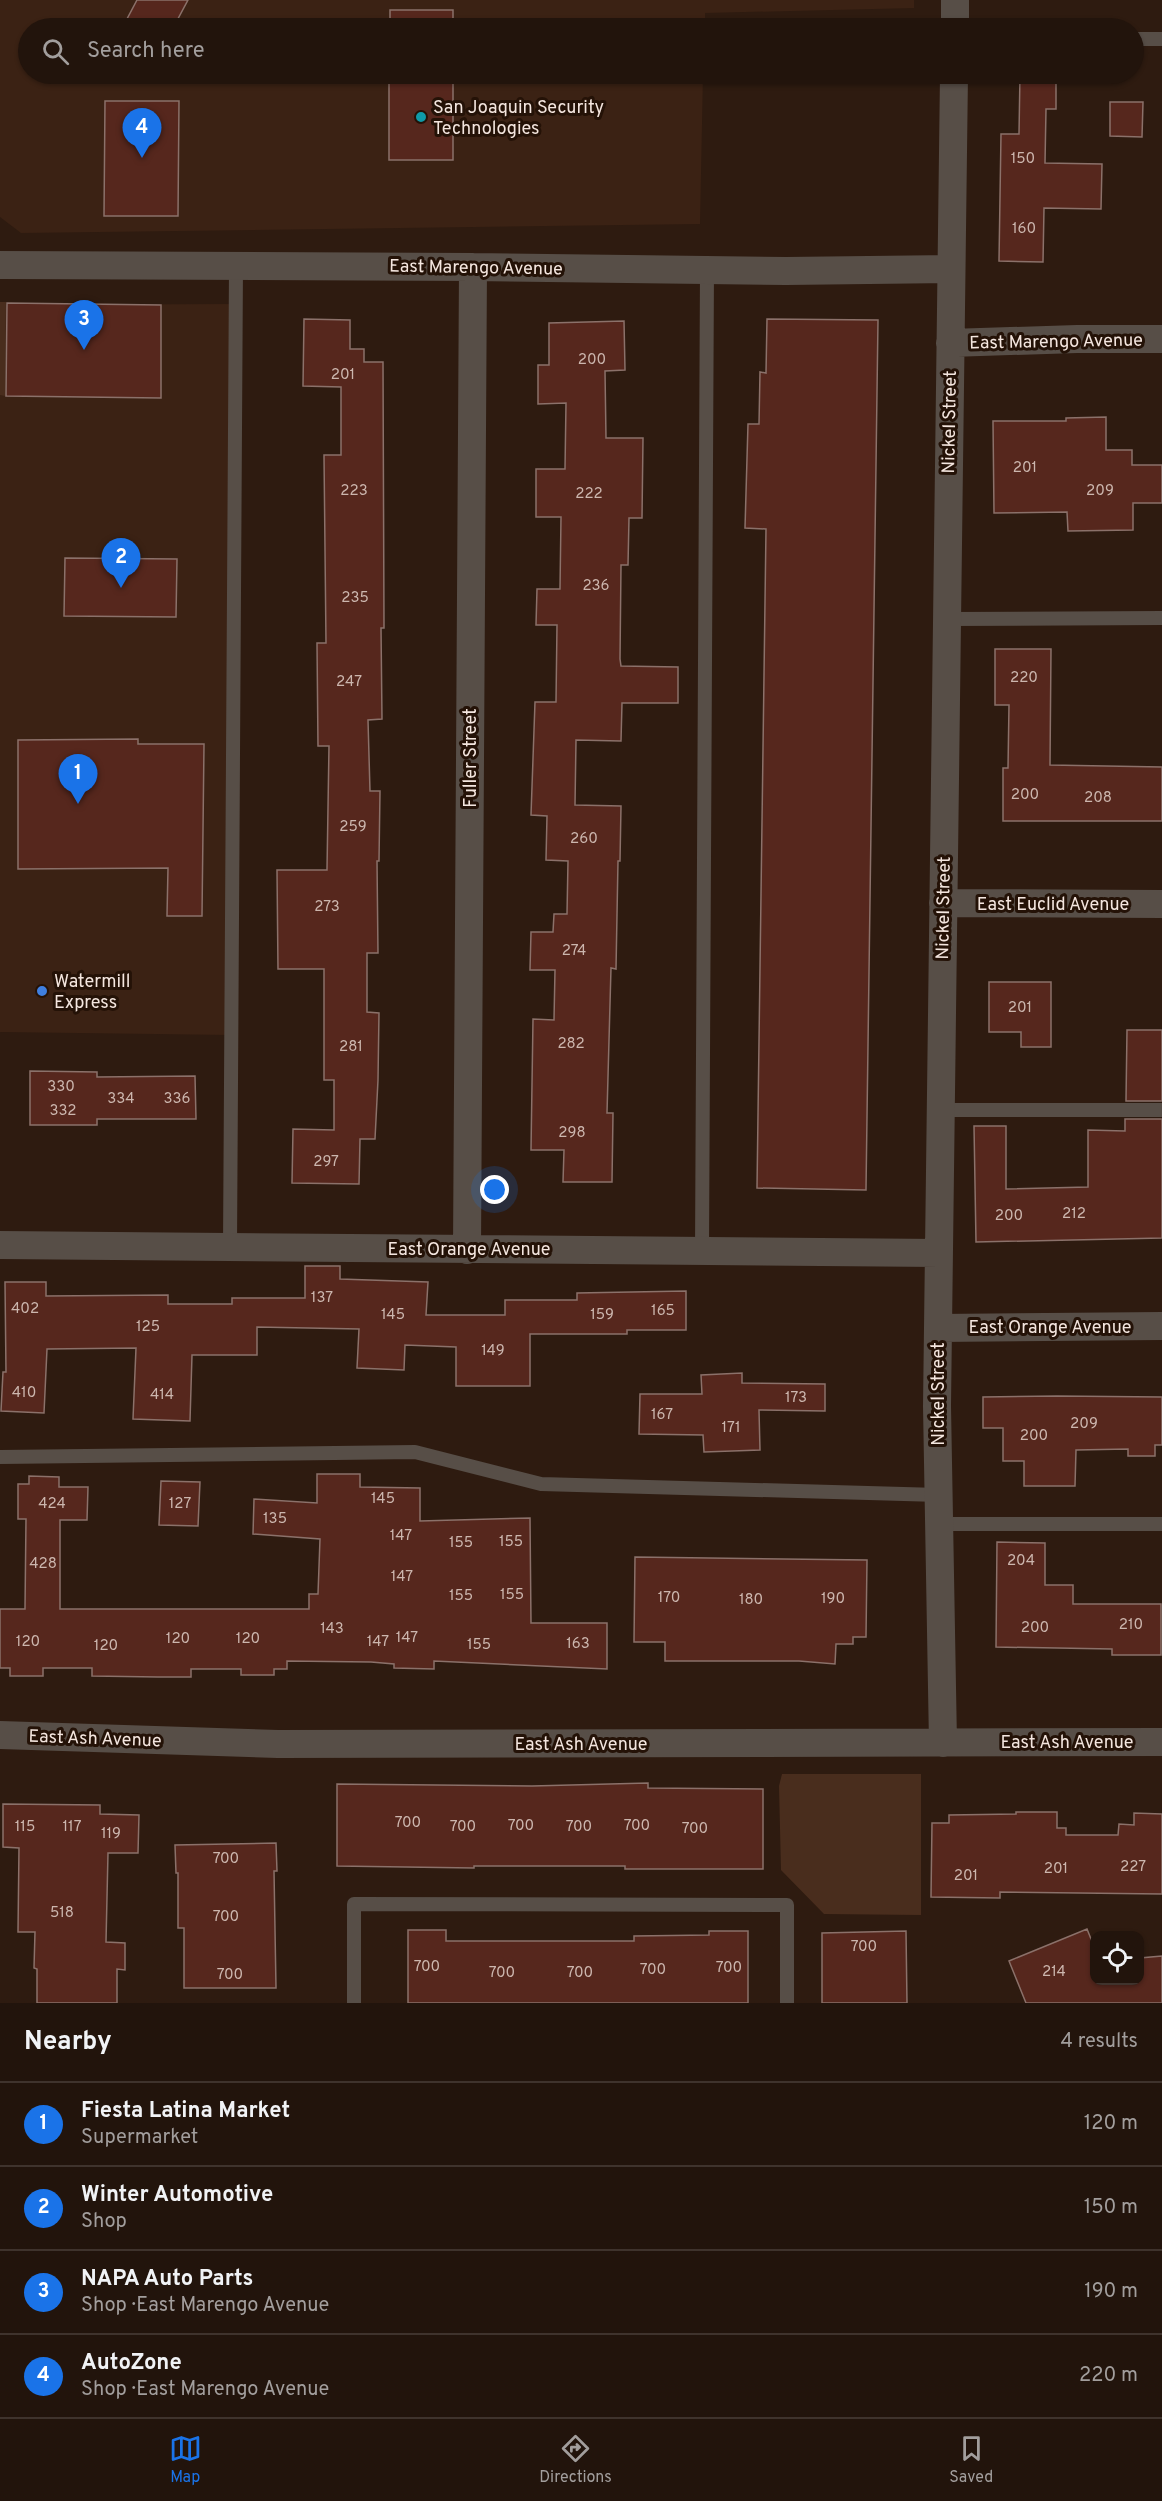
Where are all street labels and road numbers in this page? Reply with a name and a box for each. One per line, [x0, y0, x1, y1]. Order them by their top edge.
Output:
street label: East Marengo Avenue [389, 255, 563, 282]
street label: East Marengo Avenue [969, 329, 1143, 356]
street label: Nickel Street [938, 370, 963, 474]
street label: Fuller Street [460, 708, 483, 808]
street label: Nickel Street [932, 856, 957, 960]
street label: East Euclid Avenue [977, 894, 1129, 917]
street label: East Orange Avenue [388, 1239, 550, 1262]
street label: East Orange Avenue [969, 1317, 1131, 1340]
street label: Nickel Street [928, 1342, 951, 1446]
street label: East Ash Avenue [28, 1726, 162, 1753]
street label: East Ash Avenue [1000, 1732, 1134, 1755]
street label: East Ash Avenue [514, 1734, 648, 1757]

